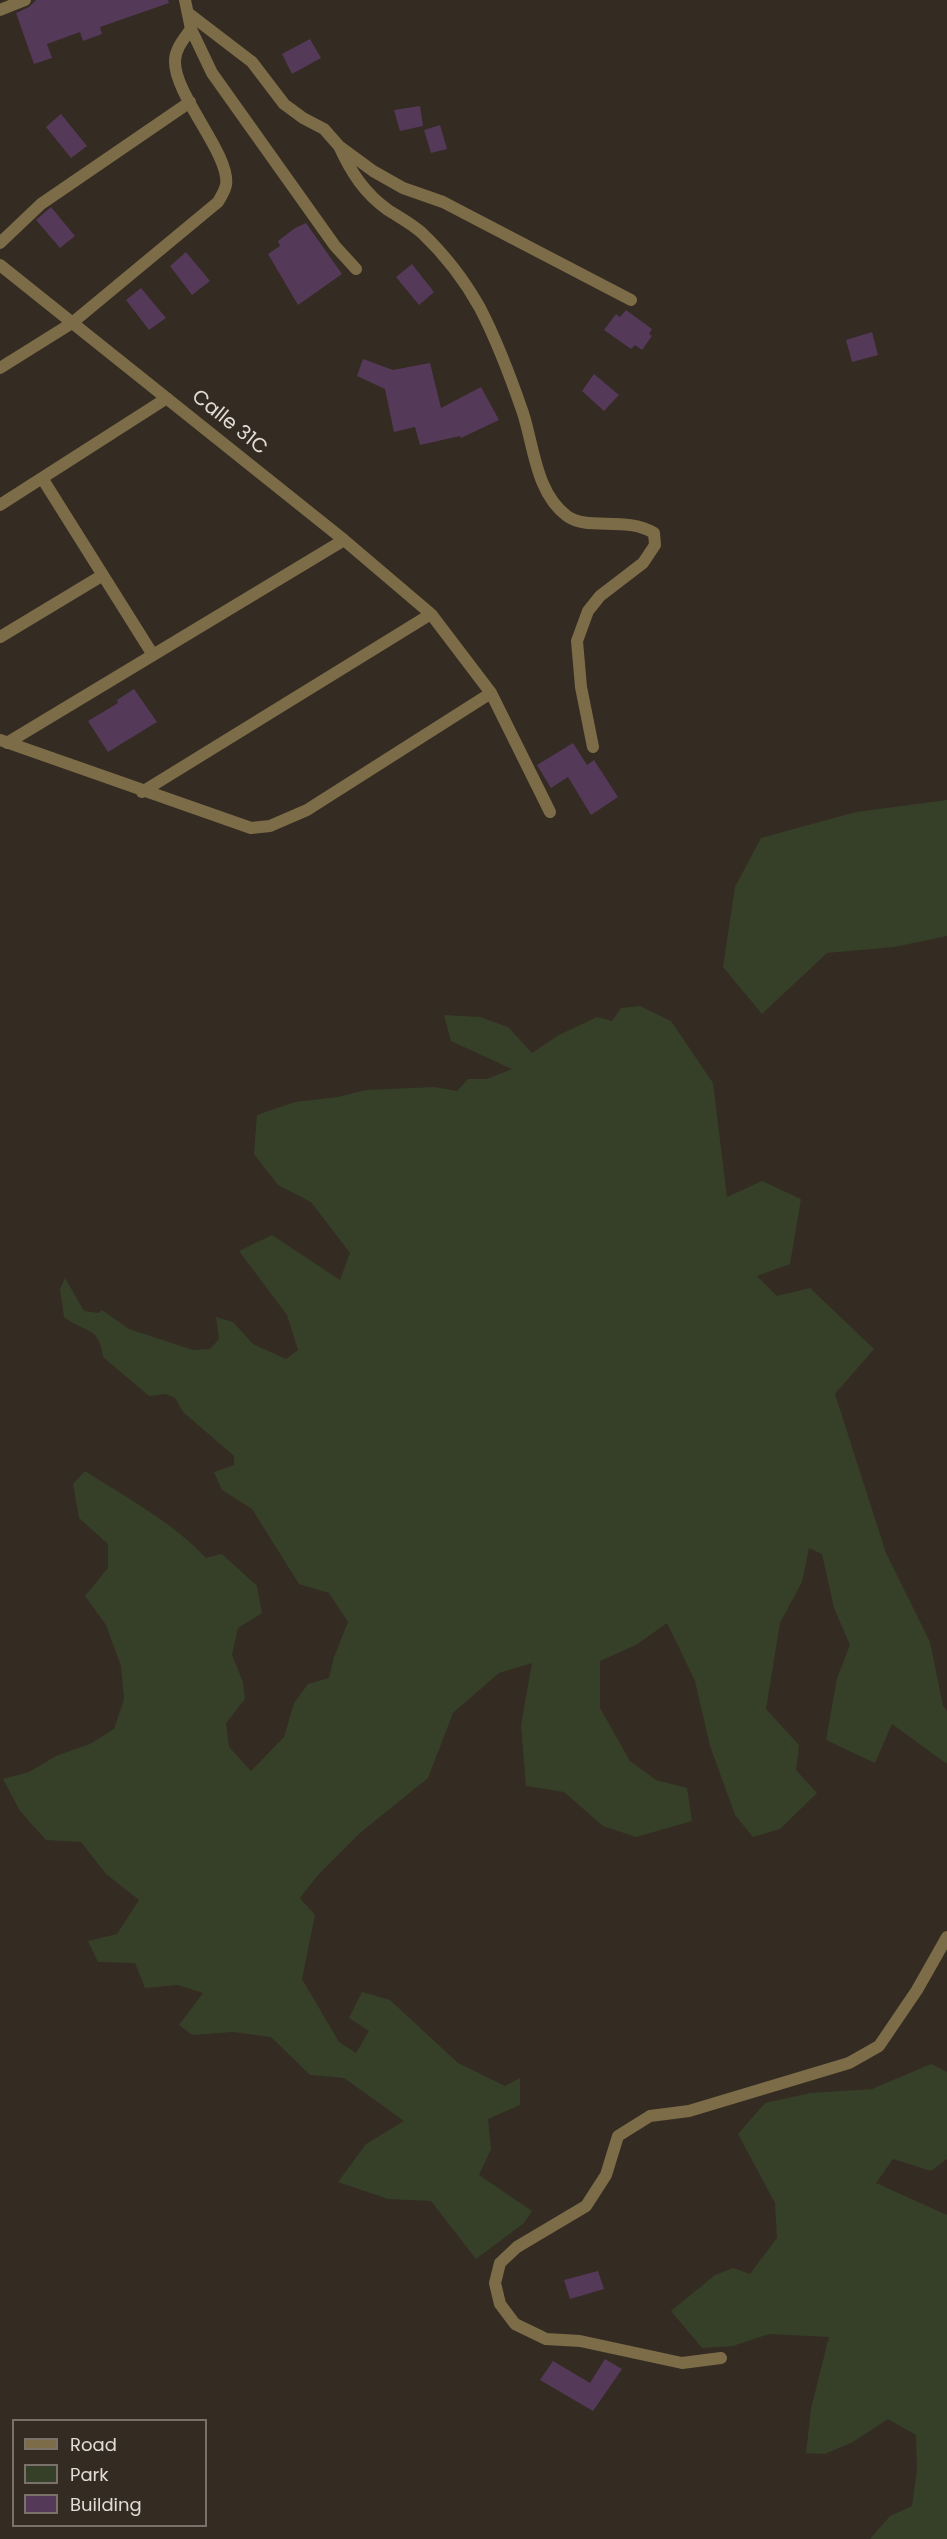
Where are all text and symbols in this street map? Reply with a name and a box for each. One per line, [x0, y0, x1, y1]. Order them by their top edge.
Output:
street label: Calle 31C [186, 385, 272, 461]
legend [12, 2419, 207, 2527]
text: Road [70, 2432, 117, 2457]
text: Park [70, 2462, 109, 2487]
text: Building [70, 2492, 142, 2517]

